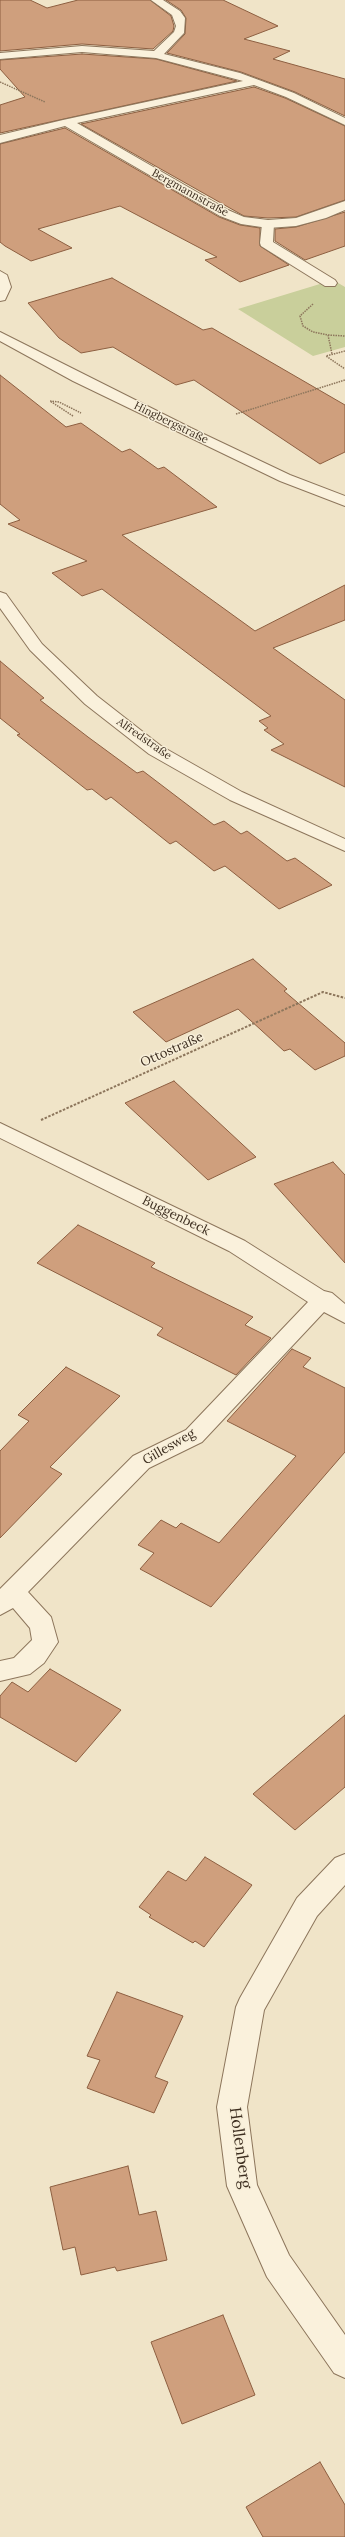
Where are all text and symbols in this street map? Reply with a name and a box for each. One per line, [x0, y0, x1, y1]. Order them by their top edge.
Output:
street label: Bergmannstraße [149, 166, 231, 220]
street label: Hingbergstraße [132, 399, 210, 447]
street label: Alfredstraße [114, 715, 174, 763]
street label: Ottostraße [138, 1029, 206, 1071]
street label: Buggenbeck [140, 1193, 212, 1239]
street label: Gillesweg [140, 1426, 198, 1468]
street label: Hollenberg [225, 2106, 255, 2190]

